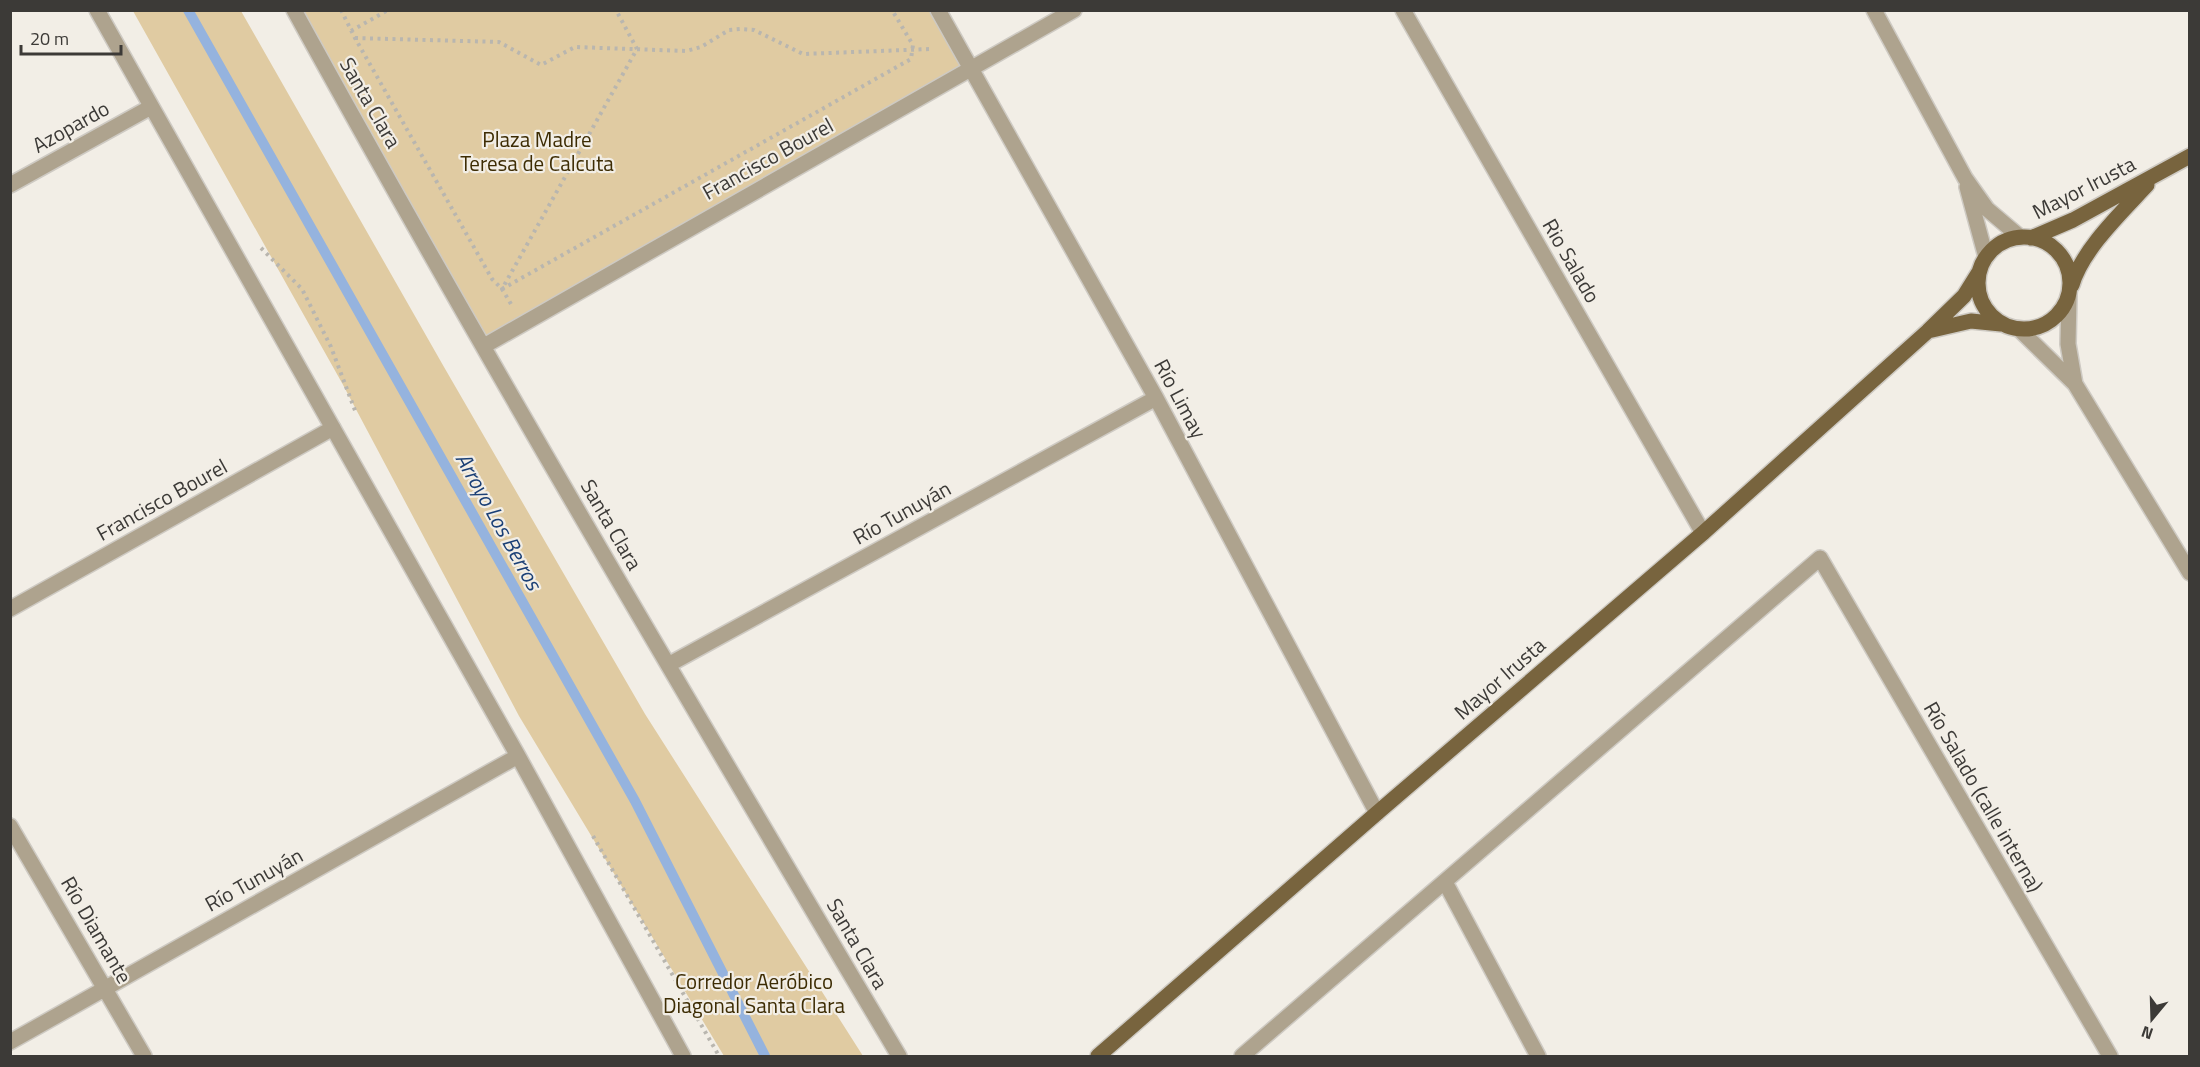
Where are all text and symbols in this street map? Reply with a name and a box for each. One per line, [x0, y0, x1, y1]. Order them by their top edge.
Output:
scale bar [21, 18, 122, 56]
text: 20 m [30, 25, 69, 52]
street label: Santa Clara [332, 51, 410, 154]
street label: Azopardo [26, 92, 115, 160]
street label: Francisco Bourel [696, 109, 839, 207]
park label: Plaza Madre Teresa de Calcuta [460, 123, 614, 179]
street label: Mayor Irusta [2026, 147, 2141, 227]
street label: Rio Salado [1535, 212, 1609, 309]
street label: Río Limay [1147, 353, 1215, 444]
water label: Arroyo Los Berros [447, 446, 552, 598]
street label: Francisco Bourel [90, 450, 233, 548]
street label: Río Tunuyán [847, 472, 956, 552]
street label: Santa Clara [573, 473, 651, 576]
street label: Mayor Irusta [1446, 629, 1553, 727]
street label: Río Salado (calle interna) [1916, 695, 2052, 898]
street label: Río Tunuyán [199, 839, 308, 919]
street label: Río Diamante [53, 870, 141, 989]
street label: Santa Clara [819, 892, 897, 995]
park label: Corredor Aeróbico Diagonal Santa Clara [663, 965, 845, 1021]
north arrow [2122, 989, 2182, 1049]
text: N [2138, 1020, 2156, 1046]

